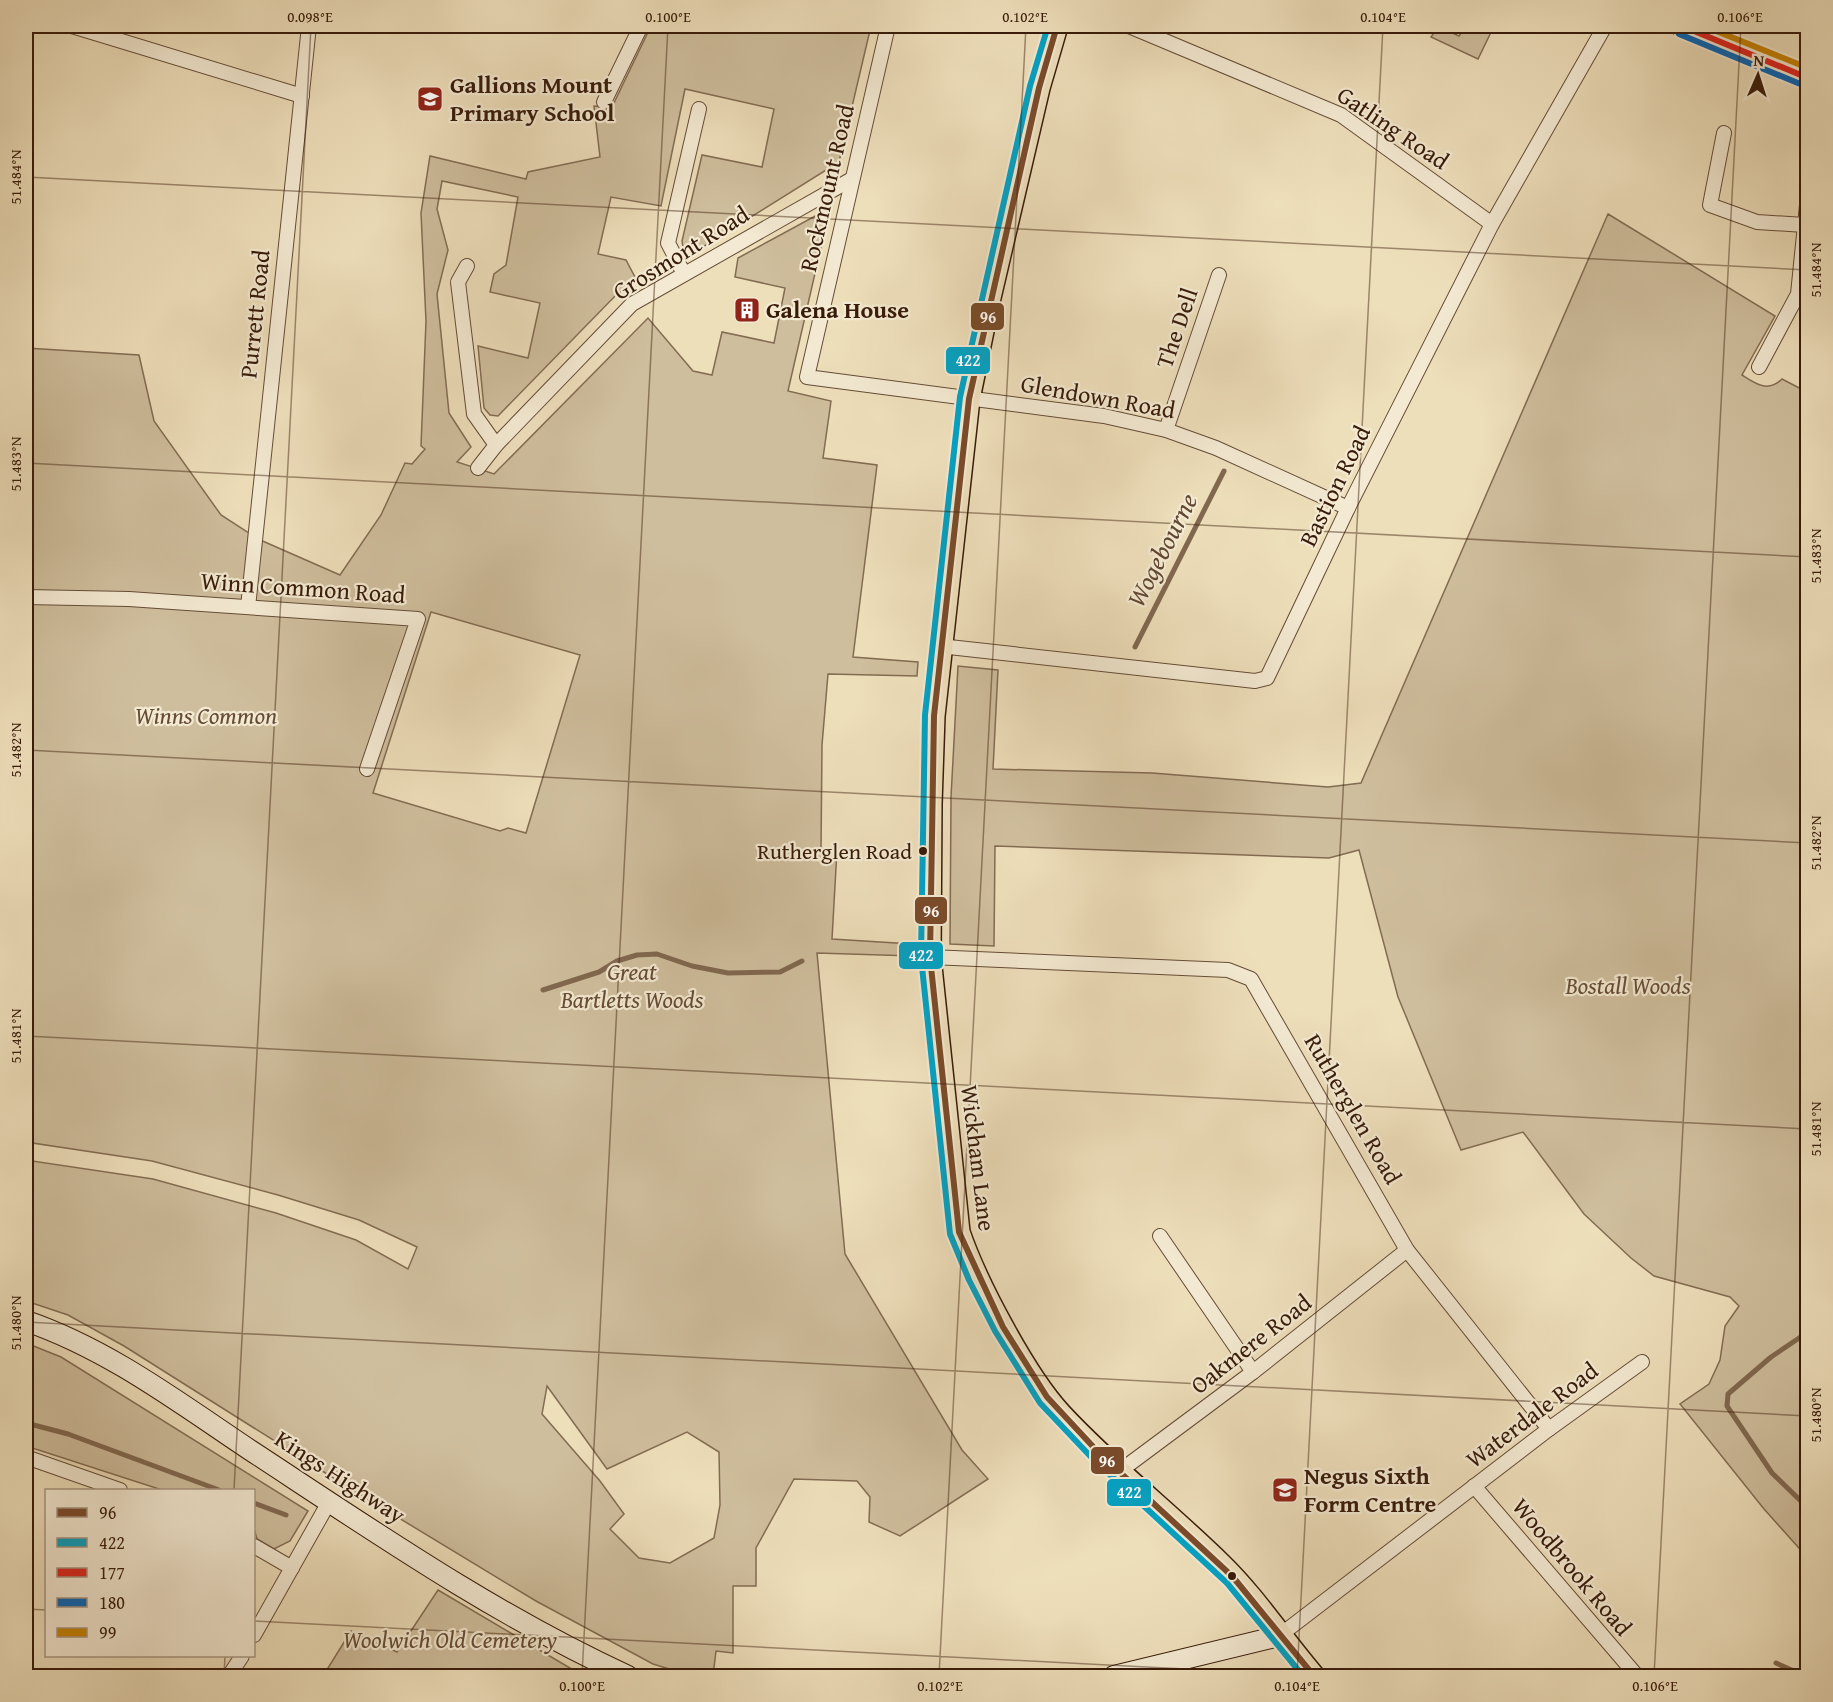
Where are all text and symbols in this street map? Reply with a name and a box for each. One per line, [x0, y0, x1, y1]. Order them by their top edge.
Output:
text: 0.098°E [287, 6, 333, 27]
text: 0.100°E [645, 6, 691, 27]
text: 0.102°E [1002, 6, 1048, 27]
text: 0.104°E [1360, 6, 1406, 27]
text: 0.106°E [1717, 6, 1763, 27]
north arrow [1728, 45, 1788, 105]
text: N [1753, 48, 1765, 72]
place label: Gallions Mount Primary School [450, 67, 615, 130]
street label: Gatling Road [1330, 77, 1456, 178]
school or university icon: Gallions Mount Primary School [415, 84, 445, 114]
street label: Rockmount Road [790, 101, 863, 275]
text: 51.484°N [5, 149, 26, 204]
street label: Grosmont Road [606, 197, 756, 308]
text: 51.484°N [1805, 242, 1826, 297]
street label: Purrett Road [230, 248, 279, 380]
street label: The Dell [1147, 283, 1207, 373]
place label: Galena House [766, 292, 909, 327]
building icon: Galena House [732, 295, 762, 325]
line badge: 96 [970, 302, 1005, 331]
text: 96 [980, 305, 996, 329]
line badge: 422 [945, 346, 991, 375]
text: 422 [956, 348, 980, 372]
street label: Glendown Road [1018, 366, 1178, 427]
street label: Bastion Road [1290, 419, 1379, 552]
text: 51.483°N [5, 436, 26, 491]
water label: Wogebourne [1116, 486, 1207, 613]
text: 51.483°N [1805, 528, 1826, 583]
street label: Winn Common Road [200, 563, 407, 612]
park label: Winns Common [135, 698, 277, 733]
text: 51.482°N [5, 722, 26, 777]
text: 51.482°N [1805, 815, 1826, 870]
place label: Rutherglen Road [757, 835, 912, 867]
marker: Rutherglen Road [917, 845, 929, 857]
line badge: 96 [914, 896, 948, 925]
text: 96 [923, 899, 939, 923]
line badge: 422 [898, 941, 944, 970]
text: 422 [909, 943, 933, 967]
park label: Great Bartletts Woods [560, 954, 704, 1017]
park label: Bostall Woods [1564, 968, 1691, 1003]
text: 51.481°N [5, 1008, 26, 1063]
street label: Rutherglen Road [1296, 1027, 1411, 1191]
street label: Wickham Lane [952, 1083, 1005, 1233]
text: 51.481°N [1805, 1101, 1826, 1156]
street label: Oakmere Road [1183, 1285, 1319, 1402]
text: 51.480°N [5, 1295, 26, 1350]
street label: Waterdale Road [1458, 1353, 1605, 1476]
text: 51.480°N [1805, 1387, 1826, 1442]
street label: Kings Highway [268, 1421, 412, 1532]
line badge: 96 [1090, 1446, 1125, 1475]
text: 96 [1099, 1449, 1115, 1473]
place label: Negus Sixth Form Centre [1304, 1458, 1436, 1521]
school or university icon: Negus Sixth Form Centre [1270, 1475, 1300, 1505]
line badge: 422 [1106, 1478, 1152, 1507]
text: 422 [1117, 1480, 1141, 1504]
legend [45, 1489, 255, 1657]
street label: Woodbrook Road [1504, 1490, 1641, 1644]
text: 96 [99, 1499, 116, 1526]
text: 422 [99, 1529, 125, 1556]
text: 177 [99, 1559, 125, 1586]
unlabelled marker [1226, 1570, 1238, 1582]
text: 180 [99, 1589, 125, 1616]
text: 99 [99, 1619, 116, 1646]
park label: Woolwich Old Cemetery [343, 1622, 557, 1657]
text: 0.100°E [559, 1675, 605, 1696]
text: 0.102°E [917, 1675, 963, 1696]
text: 0.104°E [1274, 1675, 1320, 1696]
text: 0.106°E [1632, 1675, 1678, 1696]

